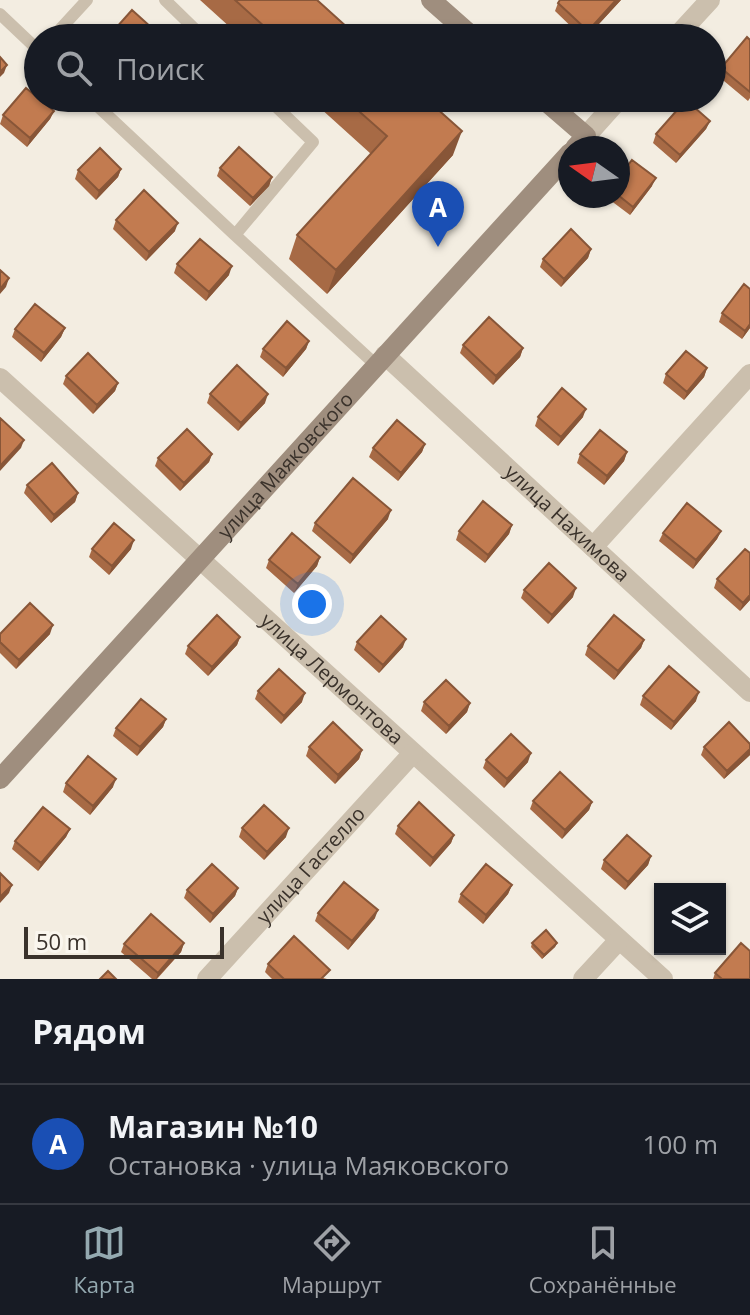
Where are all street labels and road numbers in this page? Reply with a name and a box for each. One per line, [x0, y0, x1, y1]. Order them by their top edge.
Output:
street label: улица Маяковского [211, 386, 359, 544]
street label: улица Нахимова [499, 458, 636, 588]
street label: улица Лермонтова [255, 607, 410, 750]
street label: улица Гастелло [250, 800, 371, 929]

